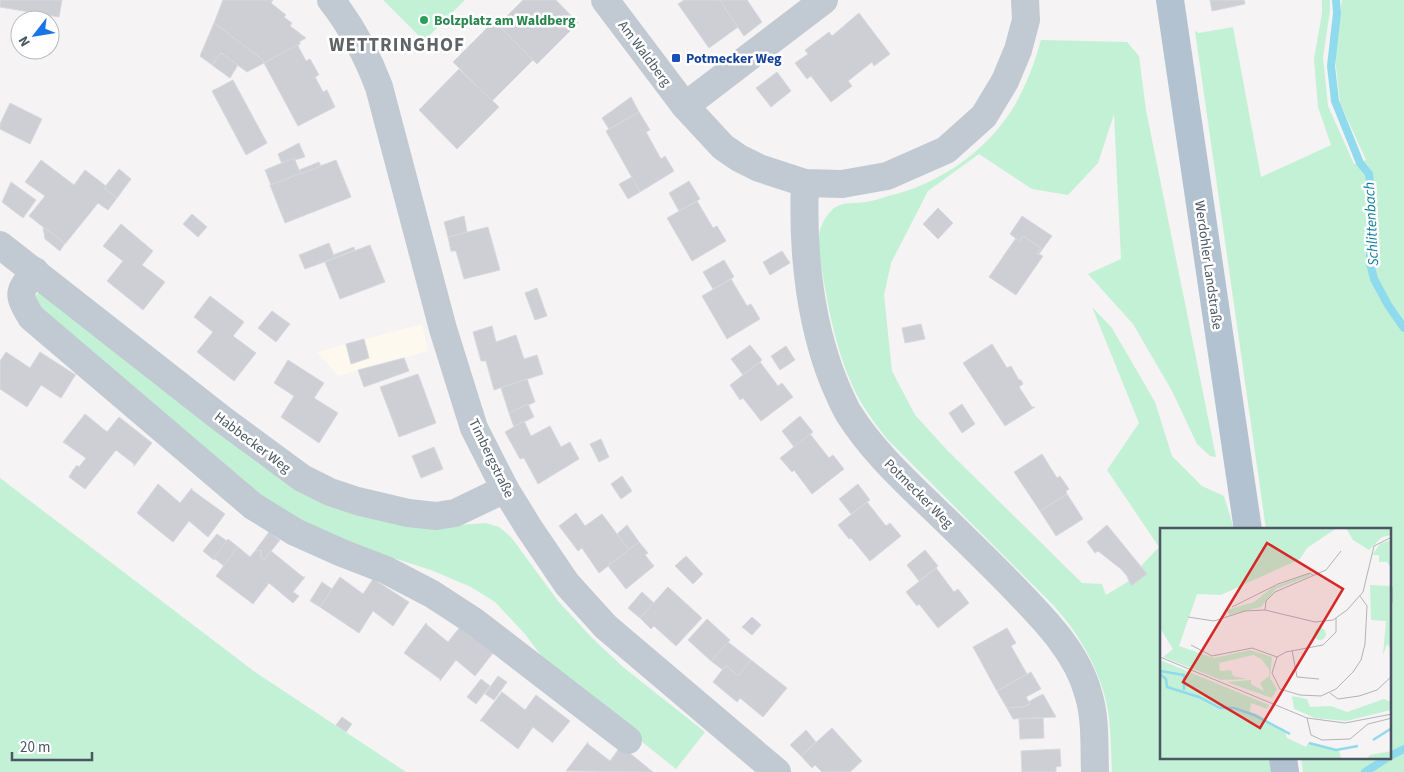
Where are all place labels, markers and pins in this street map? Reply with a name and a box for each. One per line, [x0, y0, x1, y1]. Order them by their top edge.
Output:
place label: Bolzplatz am Waldberg [434, 11, 576, 31]
marker: Bolzplatz am Waldberg [418, 14, 430, 26]
place label: Potmecker Weg [686, 49, 782, 69]
marker: Potmecker Weg [670, 52, 682, 64]

